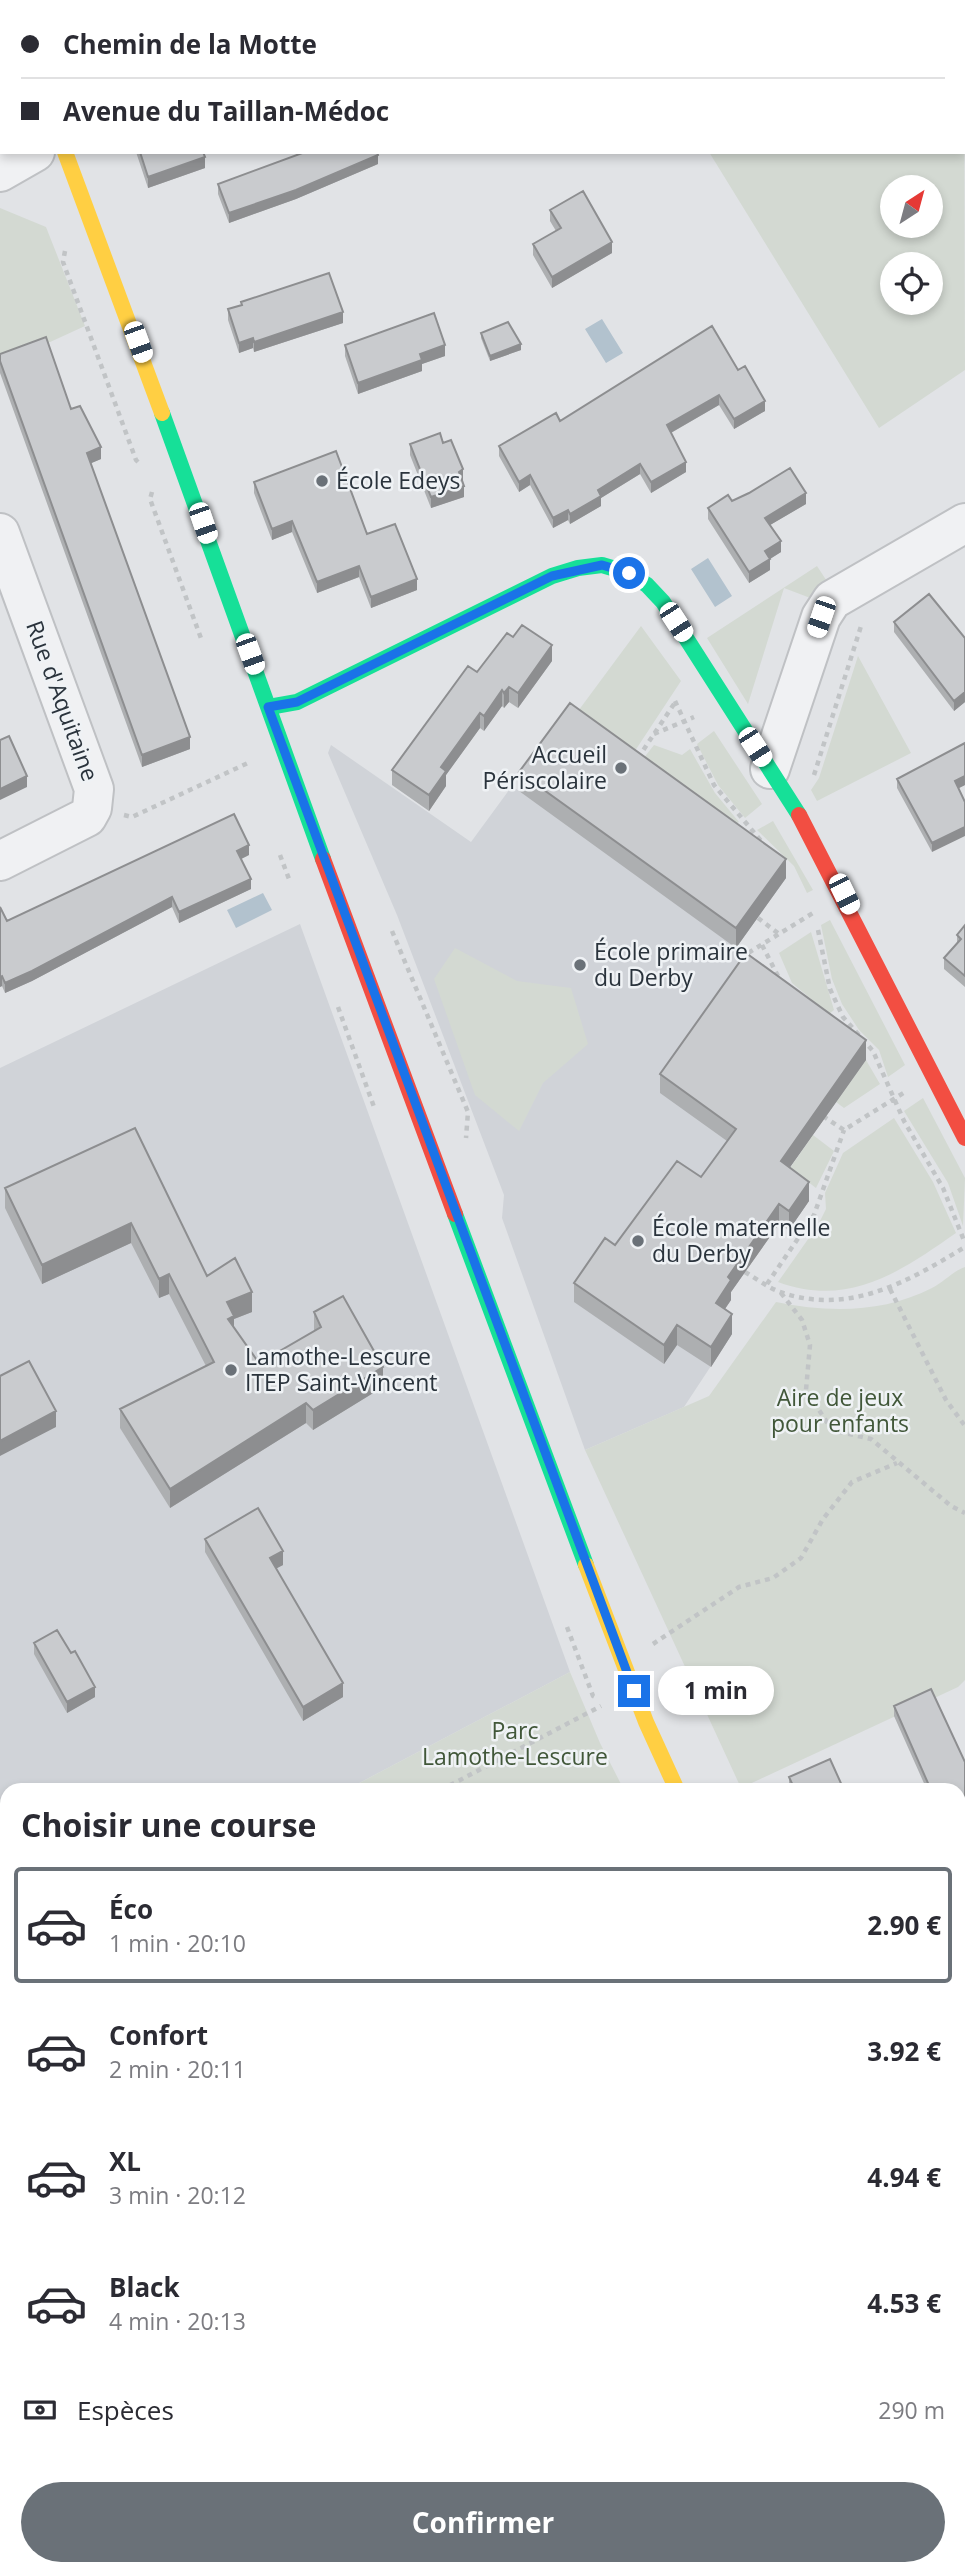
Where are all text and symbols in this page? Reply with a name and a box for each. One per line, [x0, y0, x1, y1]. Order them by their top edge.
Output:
text: Chemin de la Motte [63, 26, 317, 62]
text: Avenue du Taillan-Médoc [63, 93, 389, 129]
north arrow [880, 175, 943, 238]
map controls [880, 175, 943, 315]
button: locate [880, 252, 943, 315]
car [121, 319, 156, 365]
place label: École Edeys [336, 464, 461, 496]
marker: École Edeys [314, 473, 330, 489]
car [187, 500, 220, 546]
route start [613, 557, 645, 589]
car [805, 594, 838, 640]
car [656, 599, 697, 645]
street label: Rue d'Aquitaine [19, 616, 107, 785]
car [233, 631, 268, 677]
car [735, 724, 776, 770]
place label: Accueil Périscolaire [483, 738, 607, 796]
marker: Accueil Périscolaire [613, 760, 629, 776]
car [826, 871, 863, 917]
place label: École primaire du Derby [594, 935, 748, 993]
marker: École primaire du Derby [572, 957, 588, 973]
place label: École maternelle du Derby [652, 1211, 830, 1269]
marker: École maternelle du Derby [630, 1233, 646, 1249]
place label: Lamothe-Lescure ITEP Saint-Vincent [245, 1340, 437, 1398]
marker: Lamothe-Lescure ITEP Saint-Vincent [223, 1362, 239, 1378]
park label: Aire de jeux pour enfants [771, 1381, 909, 1439]
callout: 1 min [658, 1666, 774, 1716]
text: 1 min [684, 1674, 748, 1706]
route end [618, 1675, 650, 1707]
park label: Parc Lamothe-Lescure [422, 1714, 608, 1772]
text: Choisir une course [21, 1803, 316, 1846]
text: Éco [109, 1891, 153, 1927]
icon: car [25, 1894, 88, 1957]
text: 2.90 € [867, 1907, 941, 1943]
text: 1 min · 20:10 [109, 1927, 246, 1959]
text: Confort [109, 2017, 208, 2053]
icon: car [25, 2020, 88, 2083]
text: 3.92 € [867, 2033, 941, 2069]
text: 2 min · 20:11 [109, 2053, 246, 2085]
text: XL [109, 2143, 141, 2179]
icon: car [25, 2146, 88, 2209]
text: 4.94 € [867, 2159, 941, 2195]
text: 3 min · 20:12 [109, 2179, 246, 2211]
text: Black [109, 2269, 180, 2305]
icon: car [25, 2272, 88, 2335]
text: 4.53 € [867, 2285, 941, 2321]
text: 4 min · 20:13 [109, 2305, 246, 2337]
icon: cash [21, 2391, 59, 2429]
text: Espèces [77, 2392, 174, 2428]
text: 290 m [878, 2394, 945, 2426]
button: Confirmer [21, 2482, 945, 2562]

